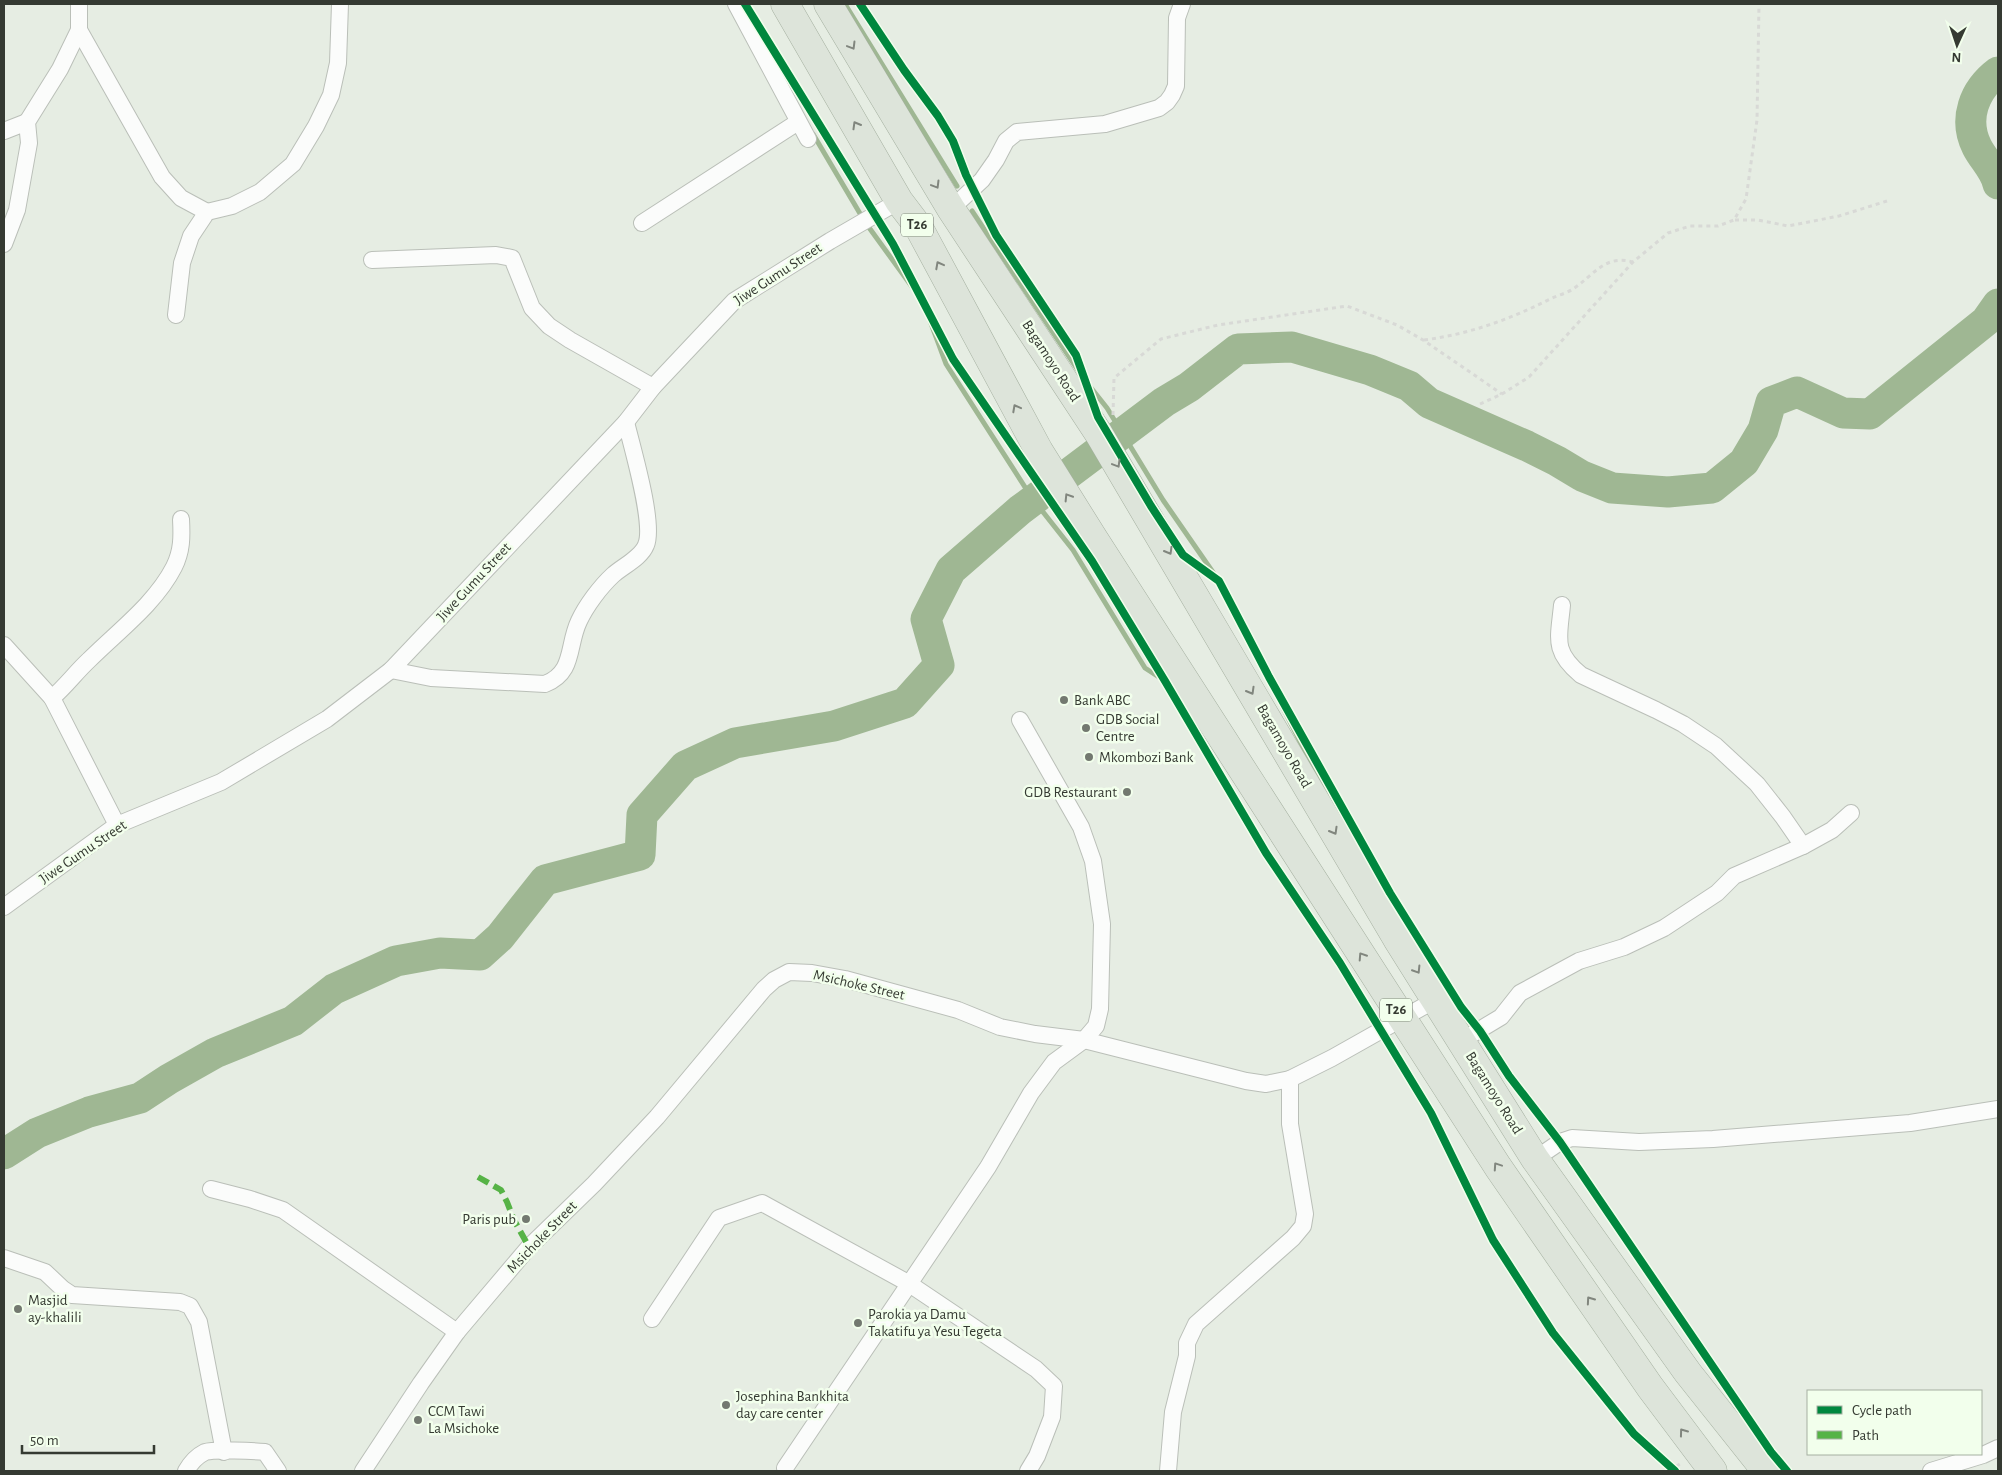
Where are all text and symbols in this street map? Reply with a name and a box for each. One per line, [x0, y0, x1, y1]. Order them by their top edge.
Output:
north arrow [1932, 20, 1982, 70]
one-way arrow [846, 40, 856, 49]
text: N [1951, 50, 1962, 64]
one-way arrow [853, 122, 863, 131]
one-way arrow [930, 179, 940, 188]
road number: T26 [901, 214, 933, 236]
street label: Jiwe Gumu Street [731, 240, 825, 308]
one-way arrow [935, 261, 945, 270]
street label: Bagamoyo Road [1019, 318, 1083, 405]
one-way arrow [1012, 404, 1022, 413]
one-way arrow [1110, 458, 1120, 467]
one-way arrow [1065, 494, 1075, 503]
street label: Jiwe Gumu Street [434, 540, 514, 624]
one-way arrow [1162, 545, 1172, 554]
one-way arrow [1245, 685, 1255, 694]
place label: Bank ABC [1074, 693, 1131, 708]
marker: Bank ABC [1058, 694, 1070, 706]
street label: Bagamoyo Road [1254, 702, 1314, 791]
place label: GDB Social Centre [1096, 712, 1159, 744]
marker: GDB Social Centre [1080, 722, 1092, 734]
place label: Mkombozi Bank [1099, 750, 1193, 765]
marker: Mkombozi Bank [1083, 751, 1095, 763]
place label: GDB Restaurant [1024, 785, 1117, 800]
marker: GDB Restaurant [1121, 786, 1133, 798]
street label: Jiwe Gumu Street [37, 817, 129, 887]
one-way arrow [1327, 825, 1337, 834]
one-way arrow [1358, 952, 1368, 961]
one-way arrow [1411, 965, 1420, 974]
street label: Msichoke Street [812, 967, 906, 1003]
road number: T26 [1380, 998, 1412, 1022]
street label: Bagamoyo Road [1463, 1049, 1525, 1137]
one-way arrow [1494, 1162, 1504, 1171]
street label: Msichoke Street [504, 1198, 580, 1276]
place label: Paris pub [462, 1212, 516, 1227]
marker: Paris pub [520, 1213, 532, 1225]
place label: Masjid ay-khalili [28, 1293, 82, 1325]
one-way arrow [1587, 1296, 1596, 1305]
marker: Masjid ay-khalili [12, 1303, 24, 1315]
place label: Parokia ya Damu Takatifu ya Yesu Tegeta [868, 1307, 1002, 1339]
marker: Parokia ya Damu Takatifu ya Yesu Tegeta [852, 1317, 864, 1329]
place label: Josephina Bankhita day care center [736, 1389, 849, 1421]
legend [1807, 1390, 1982, 1455]
marker: Josephina Bankhita day care center [720, 1399, 732, 1411]
text: Cycle path [1852, 1403, 1912, 1418]
place label: CCM Tawi La Msichoke [428, 1404, 499, 1436]
marker: CCM Tawi La Msichoke [412, 1414, 424, 1426]
scale bar [22, 1422, 155, 1454]
text: Path [1852, 1428, 1879, 1443]
one-way arrow [1681, 1429, 1689, 1438]
text: 50 m [30, 1433, 59, 1448]

